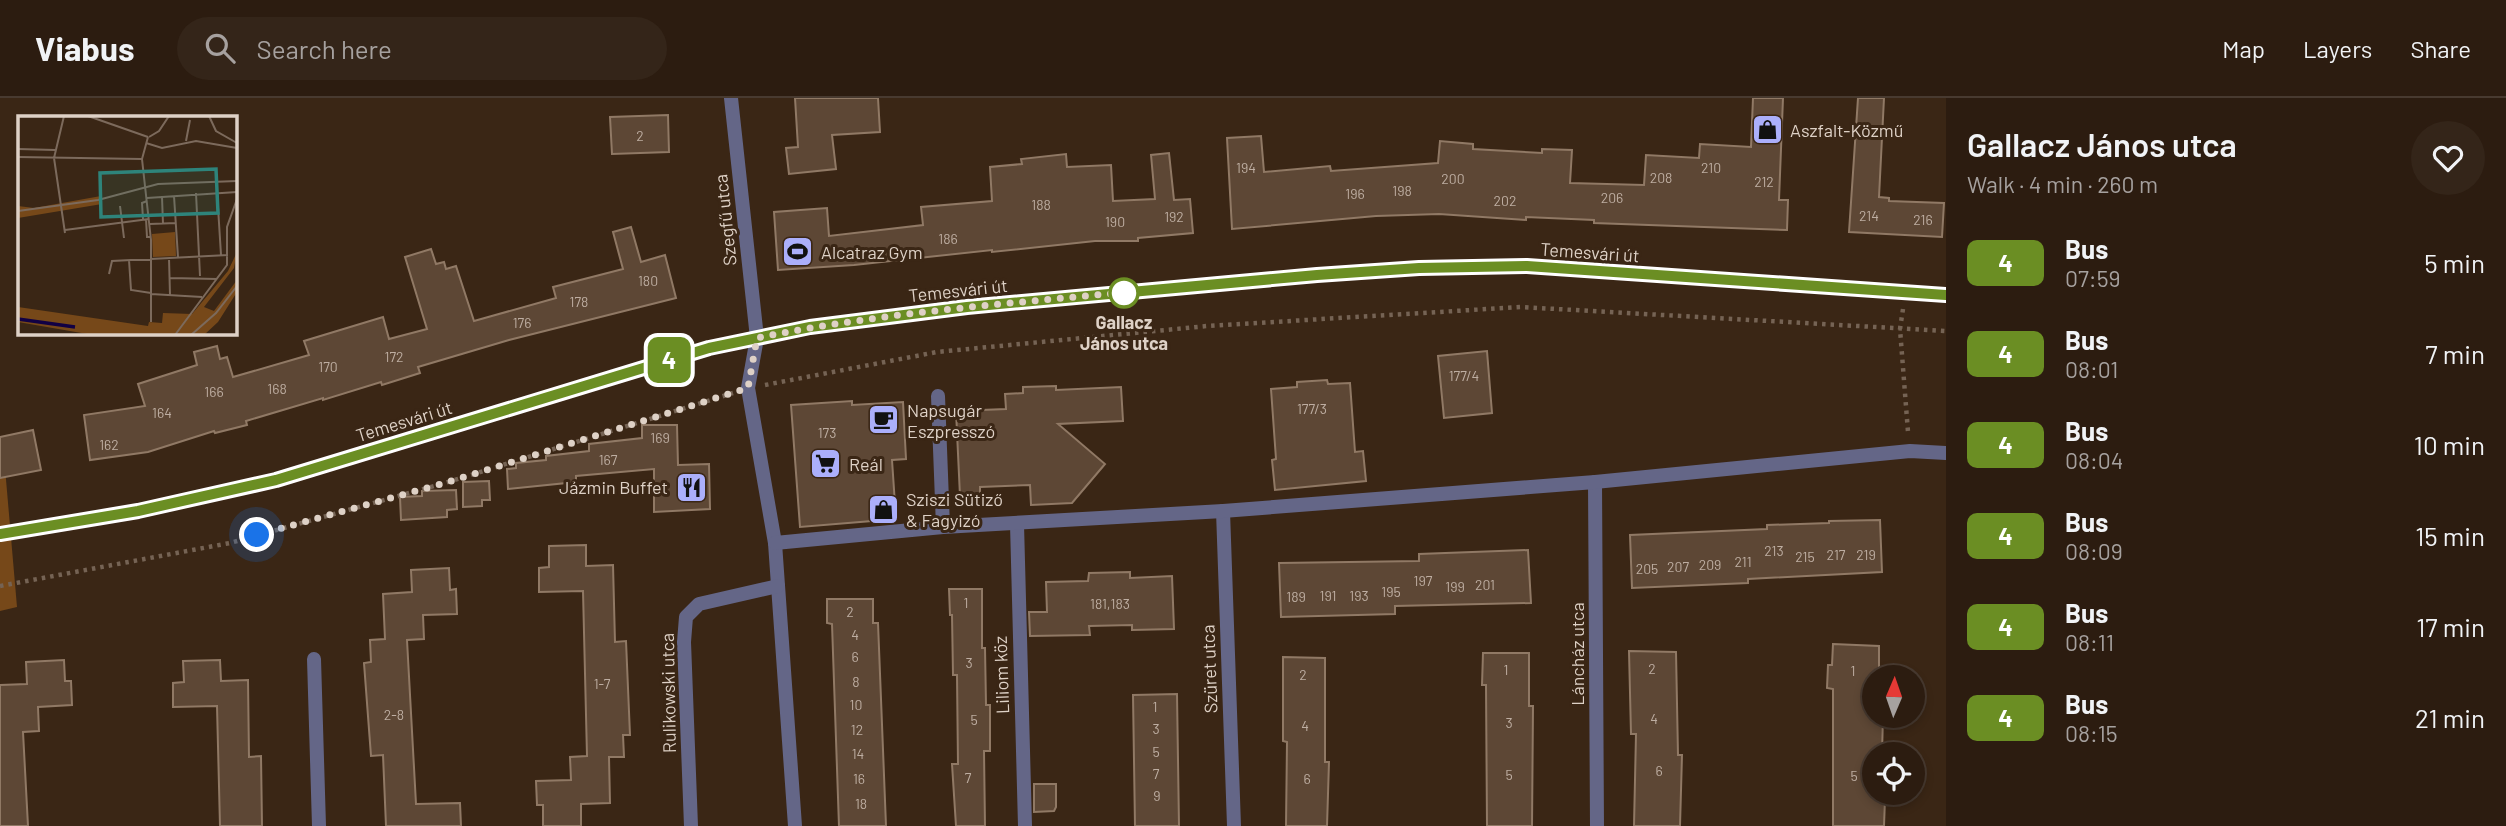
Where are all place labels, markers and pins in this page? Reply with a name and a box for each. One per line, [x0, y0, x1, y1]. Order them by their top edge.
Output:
shop icon: Aszfalt-Közmű [1750, 113, 1784, 147]
place label: Aszfalt-Közmű [1790, 119, 1903, 141]
sports icon: Alcatraz Gym [781, 235, 815, 269]
place label: Alcatraz Gym [821, 241, 923, 263]
marker: Gallacz János utca [1109, 278, 1139, 308]
place label: Gallacz János utca [1080, 311, 1168, 354]
place label: Napsugár Eszpresszó [907, 399, 995, 442]
cafe icon: Napsugár Eszpresszó [867, 403, 901, 437]
supermarket icon: Reál [809, 447, 843, 481]
place label: Reál [849, 453, 883, 475]
restaurant icon: Jázmin Buffet [674, 470, 708, 504]
place label: Jázmin Buffet [559, 476, 668, 498]
place label: Sziszi Sütiző & Fagyizó [906, 488, 1003, 531]
shop icon: Sziszi Sütiző & Fagyizó [866, 492, 900, 526]

